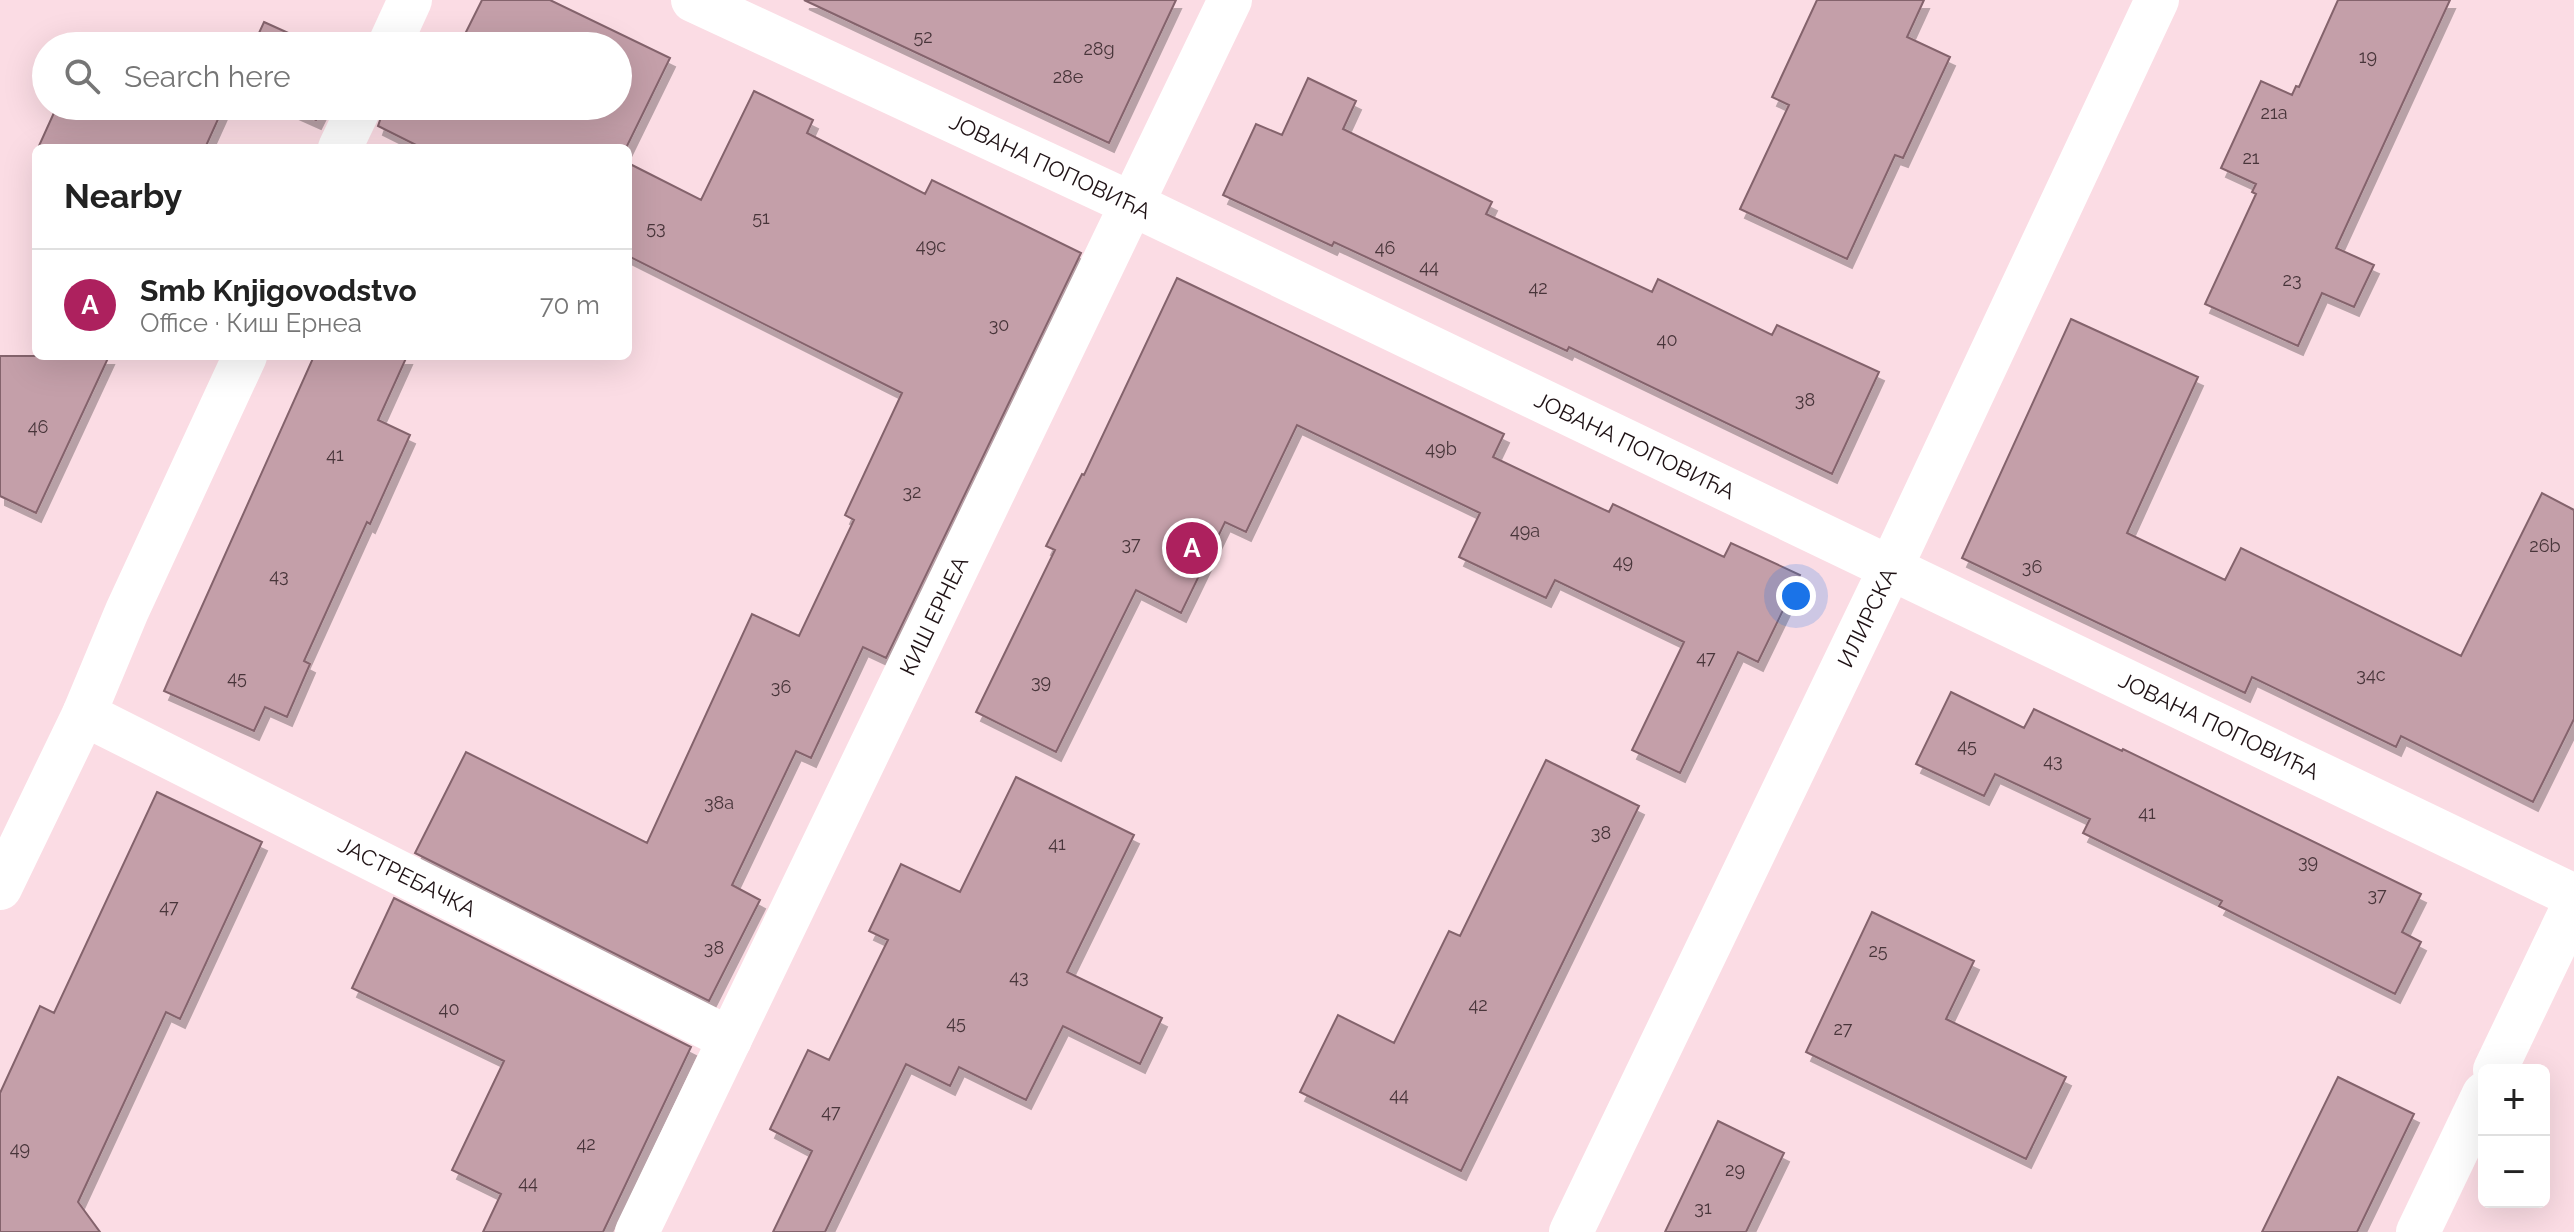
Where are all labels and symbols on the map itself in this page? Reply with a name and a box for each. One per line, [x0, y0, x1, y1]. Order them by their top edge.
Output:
house number: 52 [913, 26, 933, 47]
house number: 28g [1083, 38, 1115, 59]
house number: 19 [2359, 46, 2377, 67]
house number: 28e [1053, 66, 1084, 87]
house number: 21a [2261, 102, 2287, 123]
street label: ЈОВАНА ПОПОВИЋА [946, 108, 1155, 224]
house number: 21 [2242, 147, 2260, 168]
house number: 51 [752, 207, 770, 228]
house number: 53 [646, 217, 666, 238]
house number: 49c [916, 235, 946, 256]
house number: 46 [1375, 237, 1395, 258]
house number: 44 [1419, 256, 1439, 277]
house number: 23 [2283, 269, 2302, 290]
house number: 42 [1528, 277, 1548, 298]
house number: 30 [989, 314, 1009, 335]
house number: 40 [1657, 329, 1677, 350]
street label: ЈОВАНА ПОПОВИЋА [1531, 386, 1739, 505]
house number: 38 [1795, 389, 1815, 410]
house number: 46 [28, 416, 48, 437]
house number: 49b [1425, 438, 1457, 459]
house number: 41 [326, 444, 344, 465]
house number: 32 [903, 481, 922, 502]
pin: A [1166, 518, 1218, 578]
house number: 49a [1510, 520, 1540, 541]
house number: 37 [1121, 533, 1141, 554]
house number: 26b [2529, 535, 2561, 556]
house number: 49 [1613, 551, 1633, 572]
street label: КИШ ЕРНЕА [894, 552, 973, 679]
house number: 36 [2022, 556, 2042, 577]
street label: ИЛИРСКА [1832, 563, 1902, 671]
house number: 43 [269, 565, 289, 586]
your location [1776, 576, 1816, 616]
house number: 47 [1696, 647, 1716, 668]
house number: 34c [2356, 664, 2386, 685]
house number: 45 [227, 667, 247, 688]
street label: ЈОВАНА ПОПОВИЋА [2115, 667, 2324, 785]
house number: 39 [1031, 671, 1051, 692]
house number: 36 [771, 676, 791, 697]
house number: 45 [1957, 735, 1977, 756]
house number: 43 [2043, 750, 2063, 771]
house number: 38a [704, 792, 734, 813]
house number: 41 [2138, 802, 2156, 823]
house number: 38 [1591, 822, 1611, 843]
street label: ЈАСТРЕБАЧКА [334, 831, 481, 922]
house number: 41 [1048, 833, 1066, 854]
house number: 39 [2298, 851, 2318, 872]
house number: 37 [2367, 884, 2387, 905]
house number: 47 [159, 896, 179, 917]
house number: 38 [704, 937, 724, 958]
house number: 25 [1868, 940, 1888, 961]
house number: 43 [1009, 966, 1029, 987]
house number: 42 [1468, 994, 1488, 1015]
house number: 40 [439, 998, 459, 1019]
house number: 45 [946, 1012, 966, 1033]
house number: 27 [1833, 1018, 1853, 1039]
house number: 44 [1389, 1084, 1409, 1105]
house number: 47 [821, 1101, 841, 1122]
house number: 42 [576, 1133, 596, 1154]
house number: 49 [10, 1138, 30, 1159]
house number: 29 [1725, 1159, 1745, 1180]
house number: 44 [518, 1172, 538, 1193]
house number: 31 [1694, 1197, 1712, 1218]

